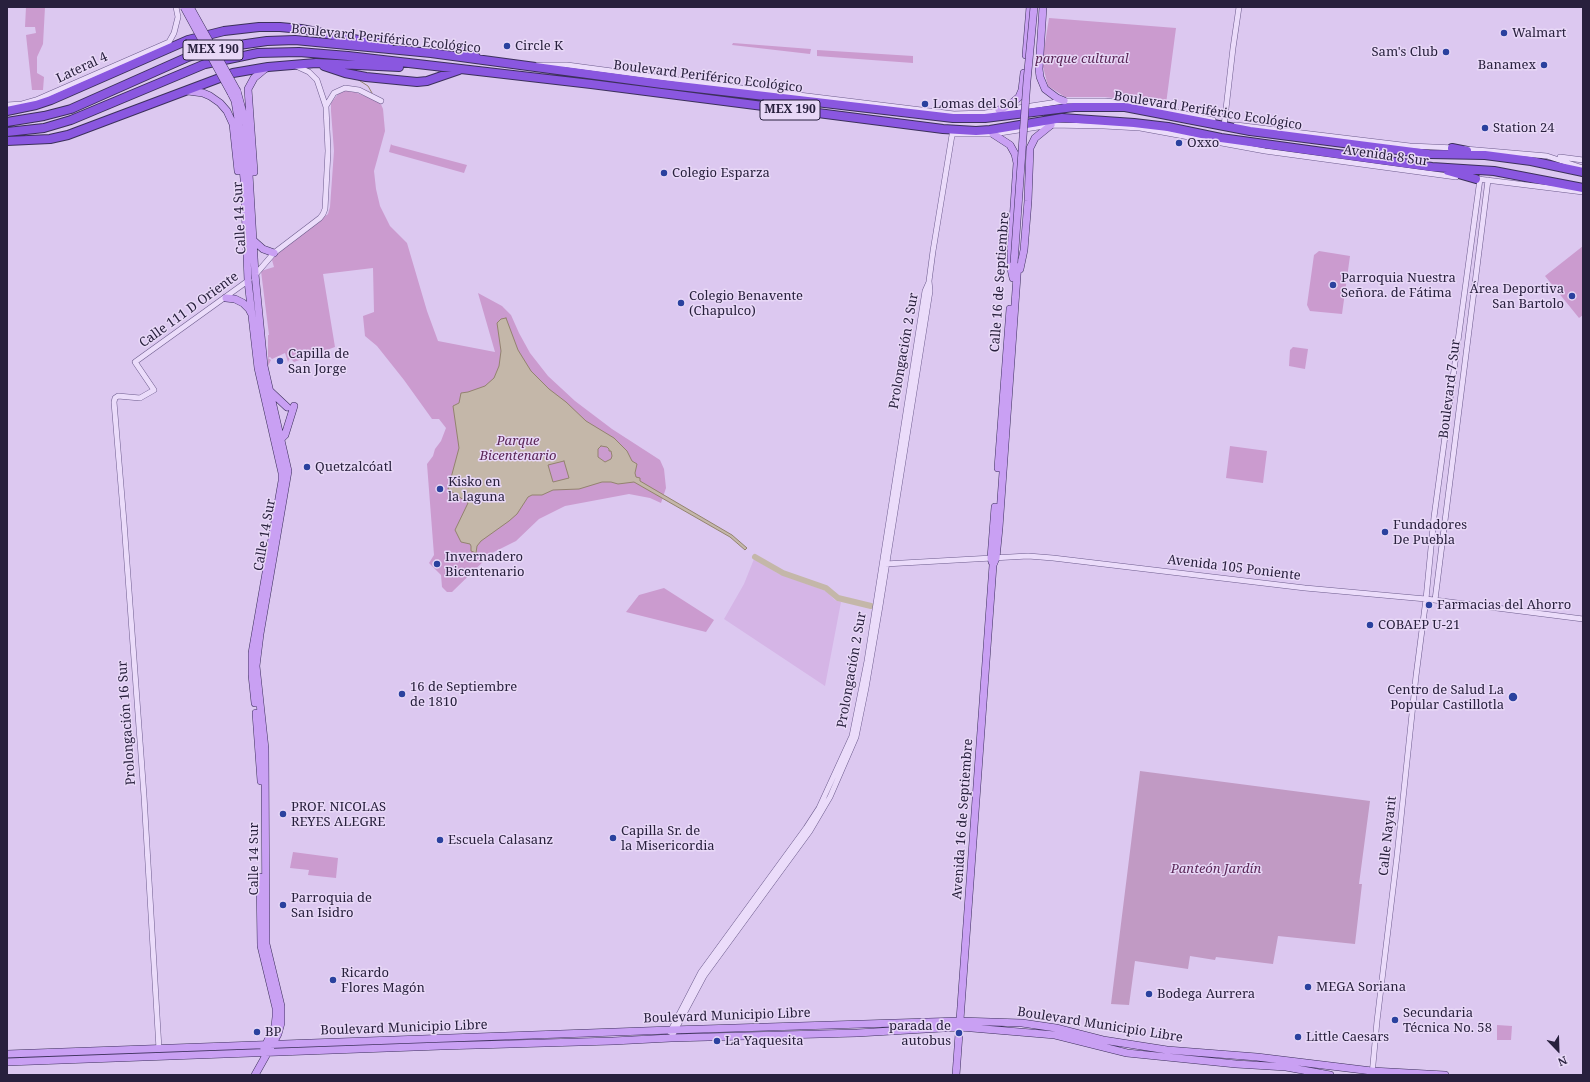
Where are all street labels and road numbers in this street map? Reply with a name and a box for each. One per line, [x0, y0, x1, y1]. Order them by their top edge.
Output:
street label: Boulevard Periférico Ecológico [290, 21, 482, 57]
road number: MEX 190 [183, 40, 243, 60]
street label: Lateral 4 [54, 49, 110, 87]
street label: Boulevard Periférico Ecológico [612, 58, 804, 96]
street label: Boulevard Periférico Ecológico [1113, 88, 1303, 134]
road number: MEX 190 [760, 100, 820, 120]
street label: Avenida 8 Sur [1342, 142, 1430, 170]
street label: Calle 14 Sur [230, 181, 250, 255]
street label: Calle 16 de Septiembre [987, 211, 1013, 353]
street label: Calle 111 D Oriente [136, 269, 242, 351]
street label: Prolongación 2 Sur [886, 292, 922, 410]
street label: Boulevard 7 Sur [1436, 339, 1464, 439]
street label: Calle 14 Sur [251, 498, 279, 572]
street label: Avenida 105 Poniente [1167, 552, 1301, 584]
street label: Prolongación 2 Sur [834, 611, 870, 729]
street label: Prolongación 16 Sur [115, 660, 139, 786]
street label: Avenida 16 de Septiembre [950, 738, 976, 900]
street label: Calle Nayarit [1376, 795, 1400, 877]
street label: Calle 14 Sur [246, 822, 262, 896]
street label: Boulevard Municipio Libre [1016, 1004, 1184, 1046]
street label: Boulevard Municipio Libre [643, 1005, 811, 1027]
street label: Boulevard Municipio Libre [320, 1017, 488, 1039]

